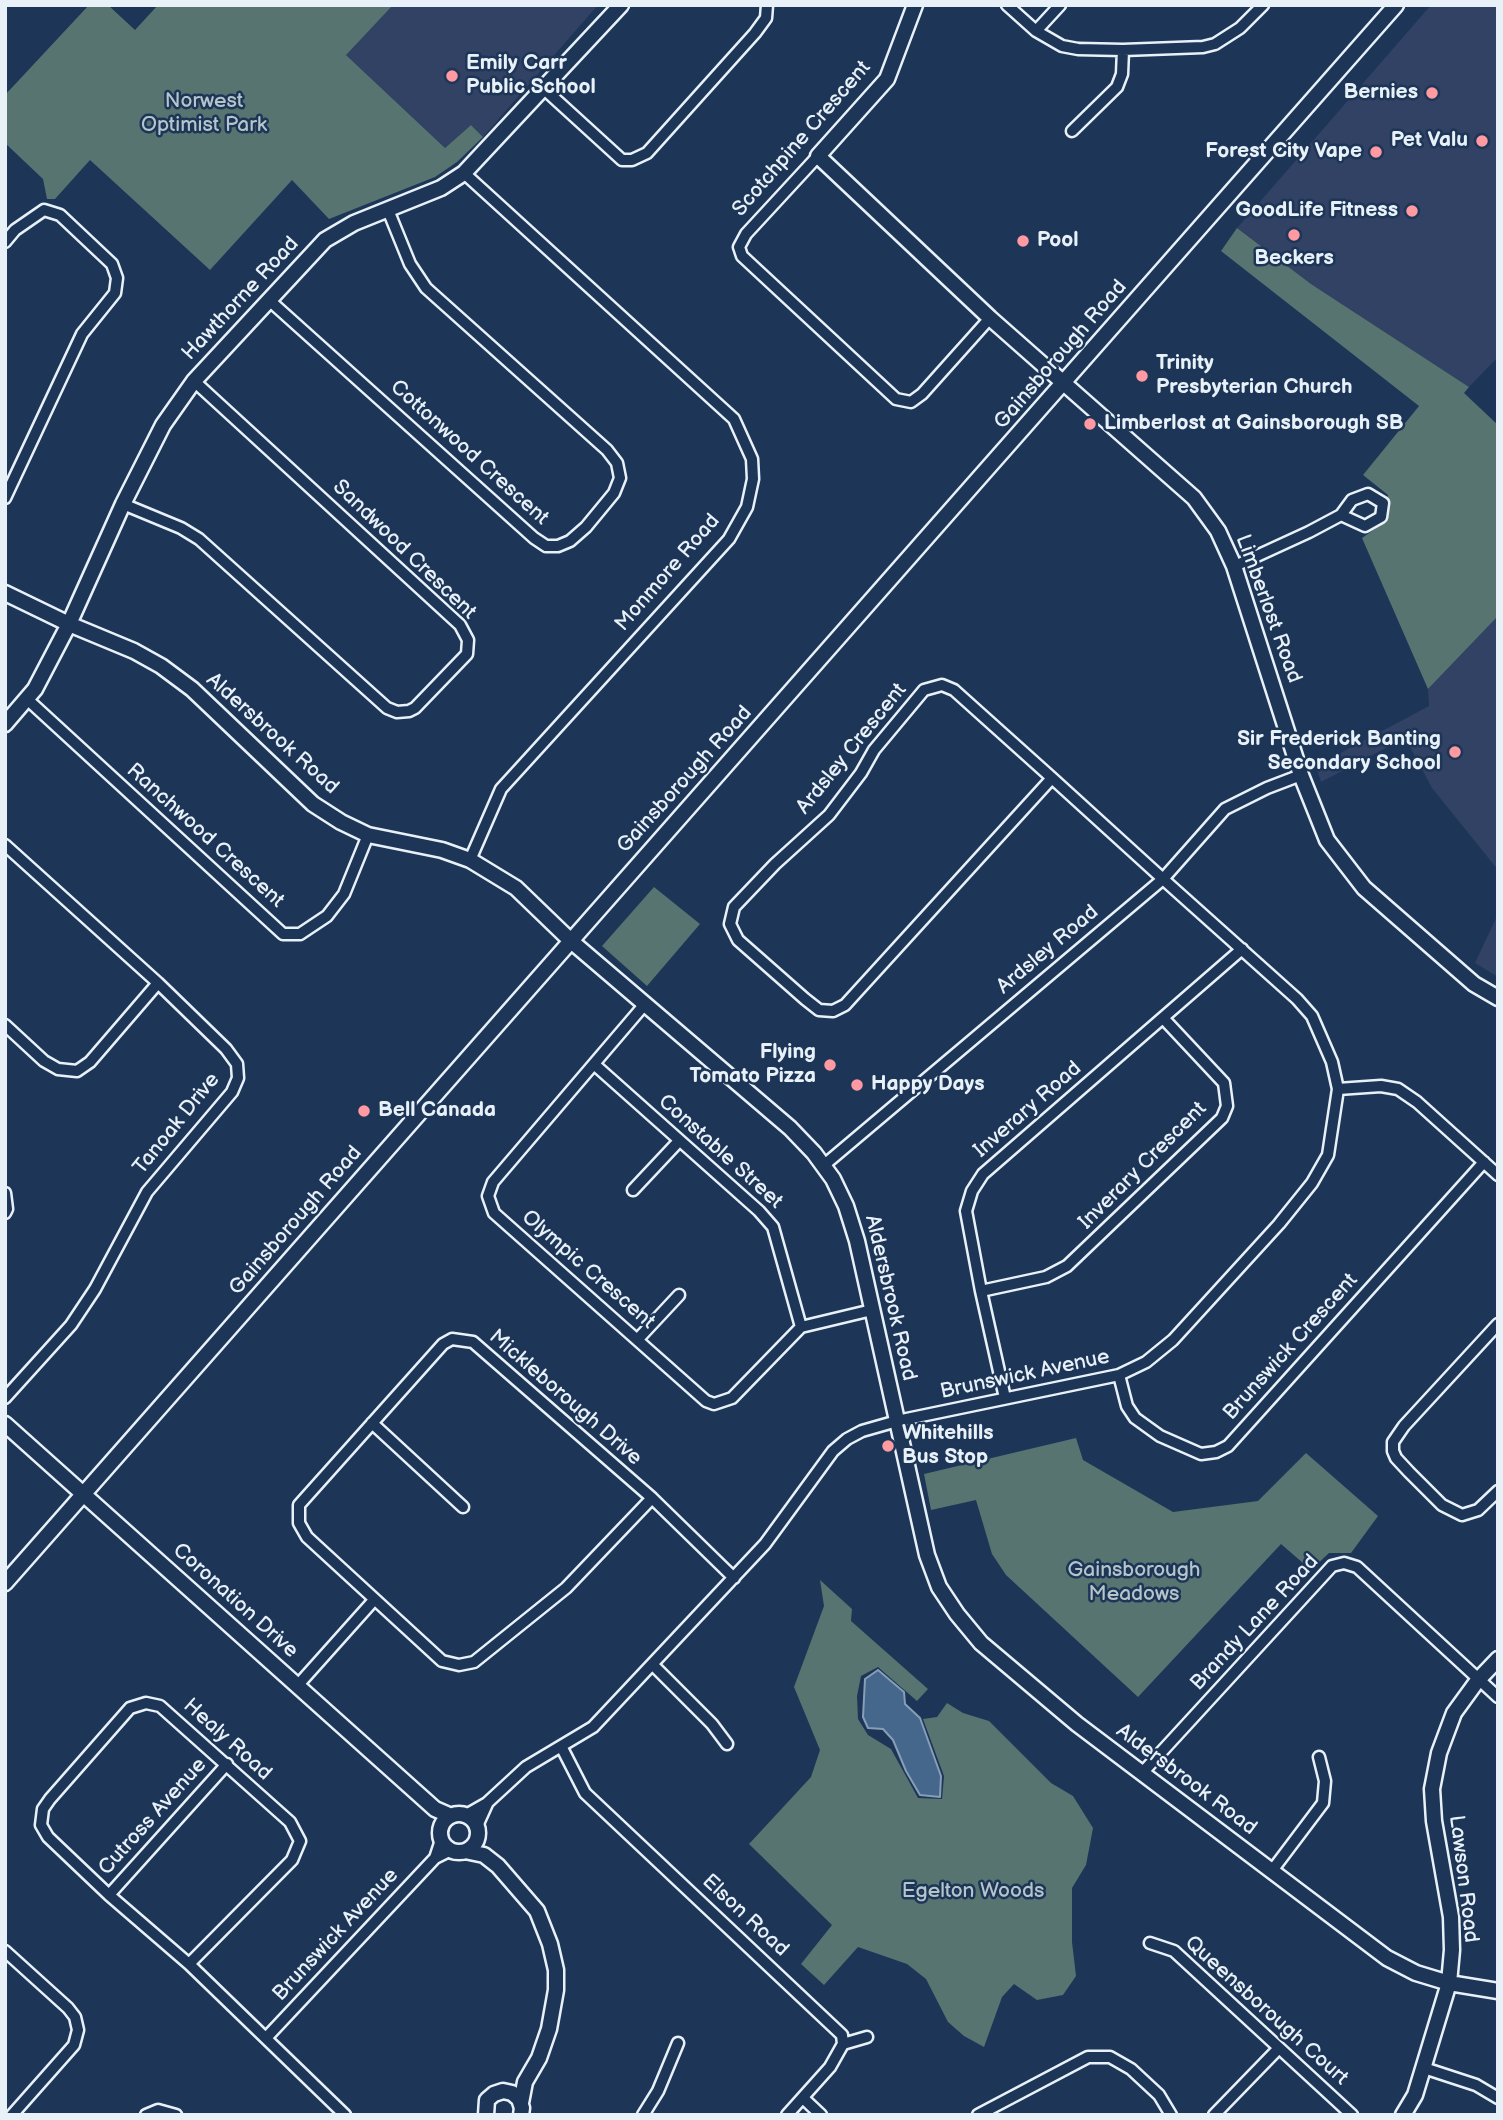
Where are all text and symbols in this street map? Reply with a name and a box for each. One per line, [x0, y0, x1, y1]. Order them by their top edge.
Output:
place label: Emily Carr Public School [466, 51, 596, 101]
street label: Scotchpine Crescent [728, 56, 876, 222]
marker: Emily Carr Public School [444, 68, 460, 84]
place label: Bernies [1343, 80, 1418, 106]
marker: Bernies [1424, 85, 1440, 101]
park label: Norwest Optimist Park [141, 89, 267, 139]
place label: Pet Valu [1391, 128, 1468, 154]
marker: Pet Valu [1474, 133, 1490, 149]
place label: Forest City Vape [1205, 139, 1362, 165]
marker: Forest City Vape [1368, 144, 1384, 160]
place label: GoodLife Fitness [1236, 198, 1398, 224]
marker: GoodLife Fitness [1404, 203, 1420, 219]
marker: Beckers [1286, 227, 1302, 243]
place label: Pool [1037, 228, 1078, 254]
street label: Hawthorne Road [177, 232, 305, 366]
marker: Pool [1015, 233, 1031, 249]
place label: Beckers [1254, 246, 1334, 272]
street label: Gainsborough Road [989, 275, 1133, 435]
place label: Trinity Presbyterian Church [1156, 351, 1352, 401]
marker: Trinity Presbyterian Church [1134, 368, 1150, 384]
street label: Cottonwood Crescent [384, 375, 554, 531]
place label: Limberlost at Gainsborough SB [1104, 411, 1403, 437]
marker: Limberlost at Gainsborough SB [1082, 416, 1098, 432]
street label: Sandwood Crescent [327, 475, 481, 625]
street label: Monmore Road [610, 509, 726, 637]
street label: Limberlost Road [1229, 531, 1307, 687]
street label: Aldersbrook Road [201, 668, 343, 800]
street label: Ardsley Crescent [791, 678, 913, 820]
street label: Gainsborough Road [612, 701, 758, 859]
place label: Sir Frederick Banting Secondary School [1237, 727, 1441, 777]
marker: Sir Frederick Banting Secondary School [1447, 744, 1463, 760]
street label: Ranchwood Crescent [121, 759, 289, 913]
street label: Ardsley Road [992, 900, 1104, 1000]
place label: Flying Tomato Pizza [690, 1040, 816, 1090]
street label: Inverary Road [969, 1056, 1087, 1164]
marker: Flying Tomato Pizza [822, 1057, 838, 1073]
street label: Tanoak Drive [128, 1068, 226, 1180]
place label: Happy Days [871, 1072, 985, 1098]
marker: Happy Days [849, 1077, 865, 1093]
street label: Constable Street [653, 1089, 787, 1215]
street label: Inverary Crescent [1074, 1097, 1212, 1235]
place label: Bell Canada [378, 1098, 496, 1124]
marker: Bell Canada [356, 1103, 372, 1119]
street label: Gainsborough Road [224, 1141, 368, 1301]
street label: Olympic Crescent [516, 1205, 660, 1335]
street label: Aldersbrook Road [859, 1213, 921, 1383]
street label: Brunswick Crescent [1218, 1268, 1364, 1426]
street label: Mickleborough Drive [483, 1325, 647, 1471]
street label: Brunswick Avenue [938, 1345, 1112, 1405]
place label: Whitehills Bus Stop [902, 1421, 994, 1471]
marker: Whitehills Bus Stop [880, 1438, 896, 1454]
street label: Coronation Drive [167, 1538, 303, 1664]
street label: Brandy Lane Road [1186, 1550, 1324, 1696]
park label: Gainsborough Meadows [1068, 1558, 1200, 1608]
street label: Healy Road [178, 1694, 276, 1786]
street label: Aldersbrook Road [1111, 1719, 1261, 1841]
street label: Cutross Avenue [94, 1753, 212, 1881]
street label: Lawson Road [1443, 1814, 1483, 1944]
street label: Brunswick Avenue [268, 1863, 404, 2007]
street label: Elson Road [696, 1870, 794, 1962]
park label: Egelton Woods [902, 1879, 1044, 1905]
street label: Queensborough Court [1179, 1931, 1353, 2091]

